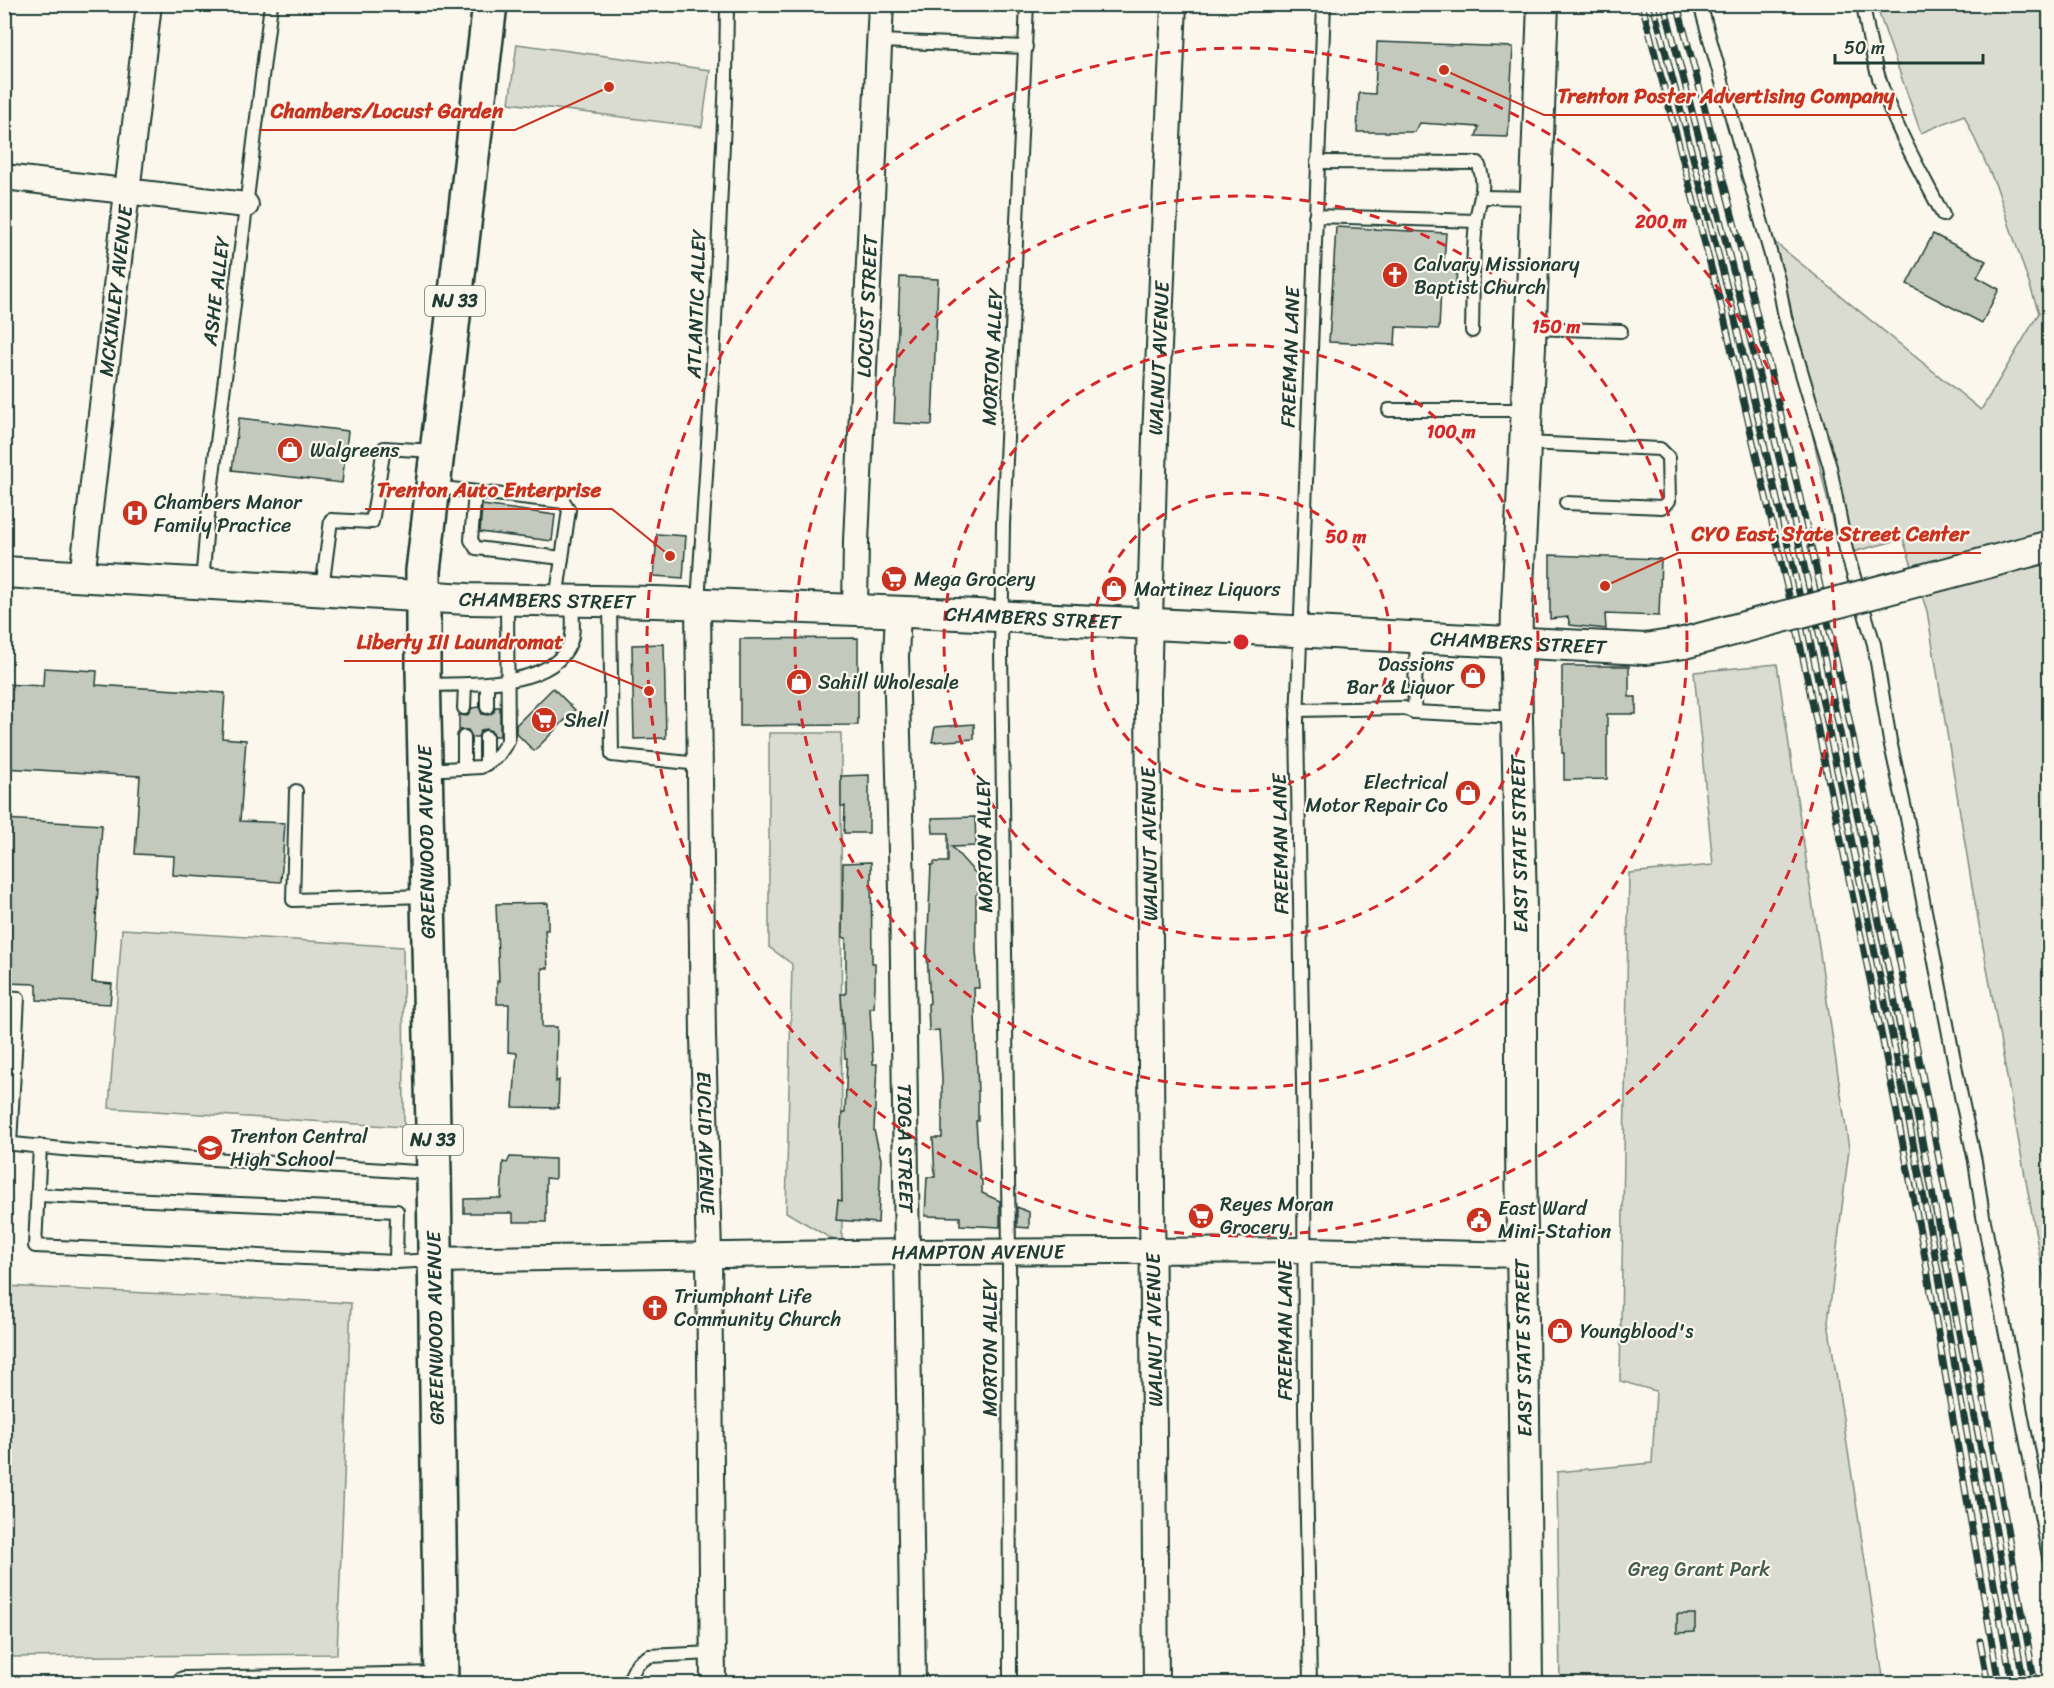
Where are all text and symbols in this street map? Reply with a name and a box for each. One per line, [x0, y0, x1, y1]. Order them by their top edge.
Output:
scale bar [1835, 27, 1984, 65]
text: 50 m [1844, 32, 1885, 64]
callout: Trenton Poster Advertising Company [1544, 76, 1907, 115]
text: Trenton Poster Advertising Company [1558, 77, 1896, 115]
callout: Chambers/Locust Garden [259, 91, 515, 130]
text: Chambers/Locust Garden [270, 92, 504, 130]
street label: MCKINLEY AVENUE [89, 202, 144, 379]
text: 200 m [1634, 206, 1687, 238]
street label: ATLANTIC ALLEY [676, 228, 717, 380]
street label: LOCUST STREET [847, 233, 888, 378]
street label: ASHE ALLEY [192, 234, 241, 349]
place label: Calvary Missionary Baptist Church [1414, 247, 1580, 305]
church icon: Calvary Missionary Baptist Church [1380, 260, 1410, 290]
street label: WALNUT AVENUE [1138, 279, 1180, 436]
street label: FREEMAN LANE [1271, 284, 1311, 428]
road number: NJ 33 [425, 286, 485, 316]
street label: MORTON ALLEY [971, 286, 1014, 426]
text: 150 m [1532, 311, 1580, 343]
text: 100 m [1427, 416, 1476, 448]
place label: Walgreens [310, 433, 400, 468]
shop icon: Walgreens [275, 435, 305, 465]
callout: Trenton Auto Enterprise [365, 470, 612, 509]
text: Trenton Auto Enterprise [377, 471, 601, 509]
place label: Chambers Manor Family Practice [154, 485, 303, 543]
hospital icon: Chambers Manor Family Practice [120, 498, 150, 528]
callout: CYO East State Street Center [1678, 514, 1981, 553]
text: CYO East State Street Center [1691, 515, 1971, 553]
text: 50 m [1326, 521, 1367, 553]
place label: Mega Grocery [914, 562, 1036, 597]
supermarket icon: Mega Grocery [879, 564, 909, 594]
place label: Martinez Liquors [1134, 572, 1281, 607]
shop icon: Martinez Liquors [1099, 574, 1129, 604]
street label: CHAMBERS STREET [458, 582, 637, 620]
street label: CHAMBERS STREET [944, 597, 1124, 640]
street label: CHAMBERS STREET [1429, 621, 1609, 665]
callout: Liberty III Laundromat [344, 622, 575, 661]
text: Liberty III Laundromat [357, 623, 564, 661]
centre of rings [1231, 632, 1251, 652]
place label: Dassions Bar & Liquor [1346, 647, 1455, 705]
shop icon: Dassions Bar & Liquor [1458, 661, 1488, 691]
place label: Sahill Wholesale [818, 665, 959, 700]
shop icon: Sahill Wholesale [784, 667, 814, 697]
place label: Shell [564, 703, 609, 738]
supermarket icon: Shell [529, 705, 559, 735]
street label: GREENWOOD AVENUE [407, 743, 446, 939]
street label: EAST STATE STREET [1500, 754, 1539, 933]
street label: WALNUT AVENUE [1131, 765, 1168, 921]
place label: Electrical Motor Repair Co [1306, 765, 1448, 823]
street label: FREEMAN LANE [1262, 771, 1299, 915]
street label: MORTON ALLEY [966, 773, 1003, 913]
shop icon: Electrical Motor Repair Co [1453, 778, 1483, 808]
street label: EUCLID AVENUE [686, 1071, 725, 1217]
street label: TIOGA STREET [887, 1083, 923, 1214]
place label: Trenton Central High School [230, 1119, 369, 1177]
road number: NJ 33 [403, 1125, 463, 1155]
school or university icon: Trenton Central High School [195, 1133, 225, 1163]
place label: Reyes Moran Grocery [1220, 1187, 1334, 1245]
place label: East Ward Mini-Station [1498, 1191, 1611, 1249]
supermarket icon: Reyes Moran Grocery [1186, 1201, 1216, 1231]
public building icon: East Ward Mini-Station [1464, 1205, 1494, 1235]
street label: GREENWOOD AVENUE [416, 1229, 455, 1425]
street label: HAMPTON AVENUE [891, 1234, 1067, 1270]
street label: WALNUT AVENUE [1136, 1251, 1173, 1407]
street label: FREEMAN LANE [1268, 1258, 1303, 1400]
street label: EAST STATE STREET [1504, 1258, 1543, 1437]
street label: MORTON ALLEY [973, 1278, 1008, 1417]
place label: Triumphant Life Community Church [674, 1279, 841, 1337]
church icon: Triumphant Life Community Church [640, 1293, 670, 1323]
place label: Youngblood's [1580, 1314, 1694, 1349]
shop icon: Youngblood's [1545, 1316, 1575, 1346]
park label: Greg Grant Park [1628, 1552, 1770, 1587]

